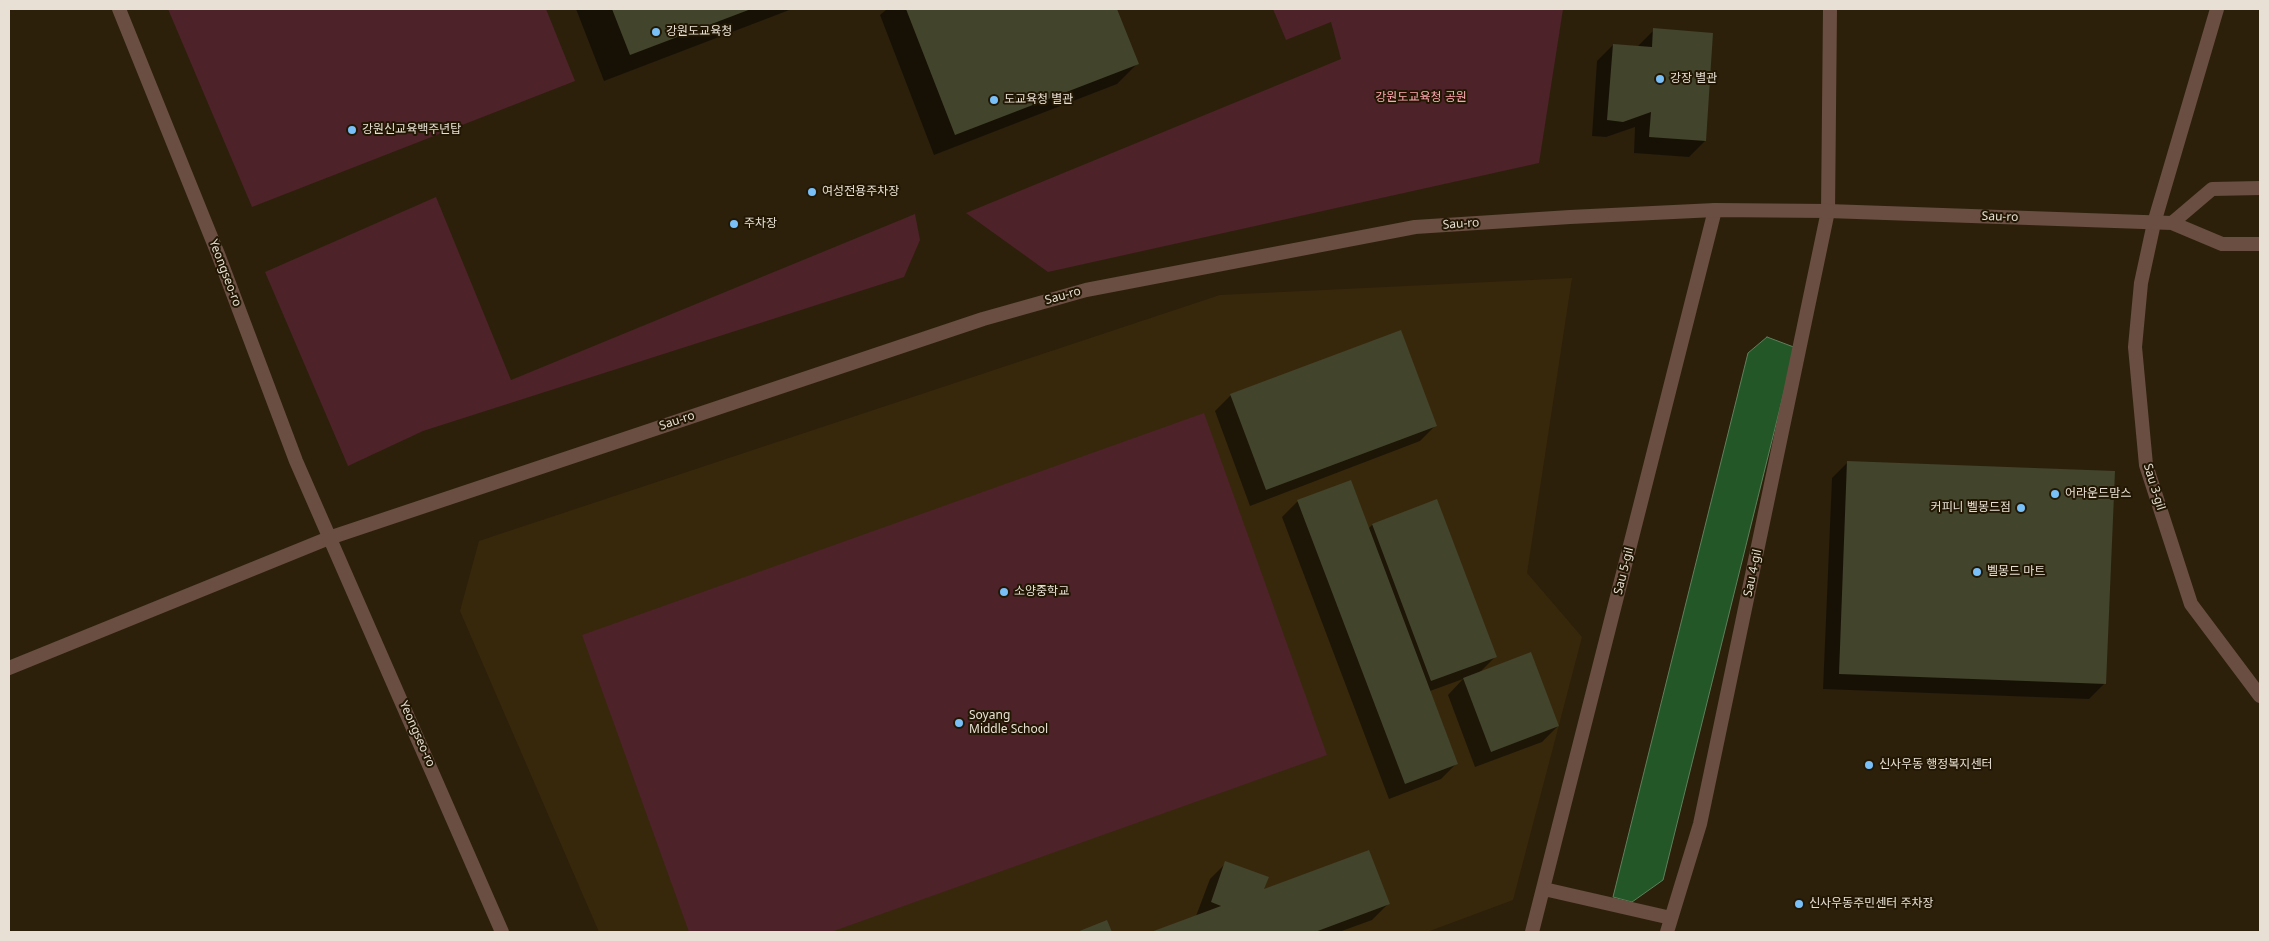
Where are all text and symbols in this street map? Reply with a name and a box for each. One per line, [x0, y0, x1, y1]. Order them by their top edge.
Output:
place label: 강원도교육청 [666, 25, 732, 39]
marker: 강원도교육청 [650, 26, 662, 38]
place label: 강장 별관 [1670, 72, 1717, 86]
marker: 강장 별관 [1654, 73, 1666, 85]
park label: 강원도교육청 공원 [1375, 91, 1467, 105]
place label: 도교육청 별관 [1004, 93, 1073, 107]
marker: 도교육청 별관 [988, 94, 1000, 106]
place label: 강원신교육백주년탑 [362, 123, 461, 137]
marker: 강원신교육백주년탑 [346, 124, 358, 136]
place label: 여성전용주차장 [822, 185, 899, 199]
marker: 여성전용주차장 [806, 186, 818, 198]
street label: Sau-ro [1981, 209, 2019, 225]
street label: Sau-ro [1442, 216, 1480, 232]
place label: 주차장 [744, 217, 777, 231]
marker: 주차장 [728, 218, 740, 230]
street label: Yeongseo-ro [206, 237, 244, 309]
street label: Sau-ro [1043, 284, 1083, 308]
street label: Sau-ro [657, 409, 697, 433]
street label: Sau 3-gil [2140, 462, 2168, 512]
place label: 어라운드맘스 [2065, 487, 2131, 501]
marker: 어라운드맘스 [2049, 488, 2061, 500]
place label: 커피니 벨몽드점 [1931, 501, 2011, 515]
marker: 커피니 벨몽드점 [2015, 502, 2027, 514]
street label: Sau 5-gil [1611, 546, 1637, 596]
street label: Sau 4-gil [1741, 548, 1765, 598]
place label: 벨몽드 마트 [1987, 565, 2045, 579]
marker: 벨몽드 마트 [1971, 566, 1983, 578]
place label: 소양중학교 [1014, 585, 1069, 599]
marker: 소양중학교 [998, 586, 1010, 598]
street label: Yeongseo-ro [396, 699, 438, 769]
place label: Soyang Middle School [969, 709, 1048, 737]
marker: Soyang Middle School [953, 717, 965, 729]
place label: 신사우동 행정복지센터 [1879, 758, 1993, 772]
marker: 신사우동 행정복지센터 [1863, 759, 1875, 771]
place label: 신사우동주민센터 주차장 [1809, 897, 1934, 911]
marker: 신사우동주민센터 주차장 [1793, 898, 1805, 910]

